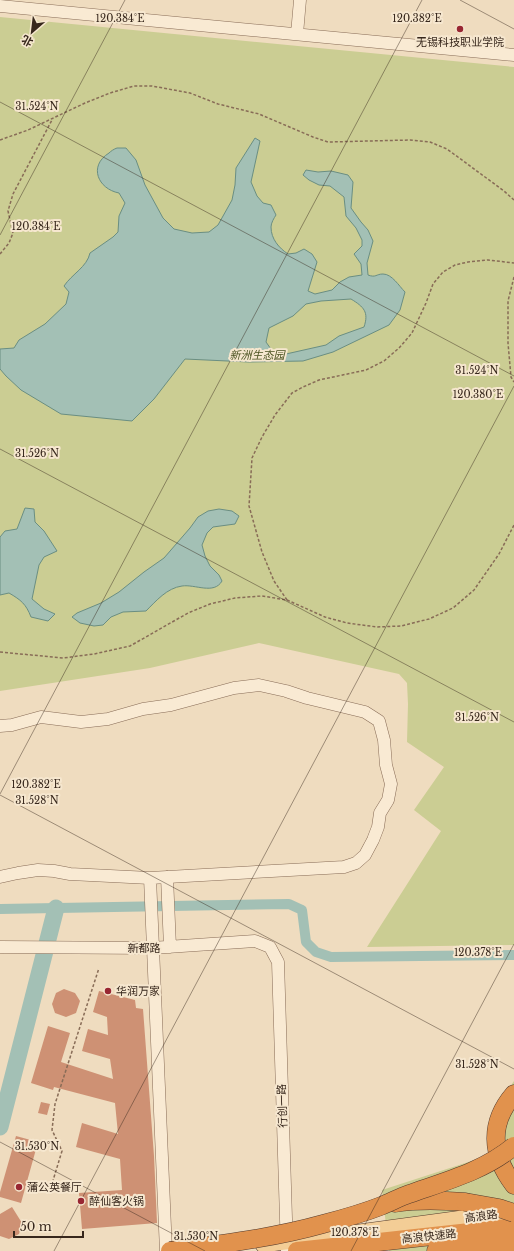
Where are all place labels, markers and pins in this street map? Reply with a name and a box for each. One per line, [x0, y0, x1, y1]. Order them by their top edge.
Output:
marker: 无锡科技职业学院 [455, 24, 465, 34]
place label: 无锡科技职业学院 [416, 35, 504, 49]
place label: 华润万家 [116, 984, 160, 998]
marker: 华润万家 [103, 986, 113, 996]
place label: 蒲公英餐厅 [27, 1180, 82, 1194]
marker: 蒲公英餐厅 [14, 1182, 24, 1192]
place label: 醉仙客火锅 [89, 1194, 144, 1208]
marker: 醉仙客火锅 [76, 1196, 86, 1206]

